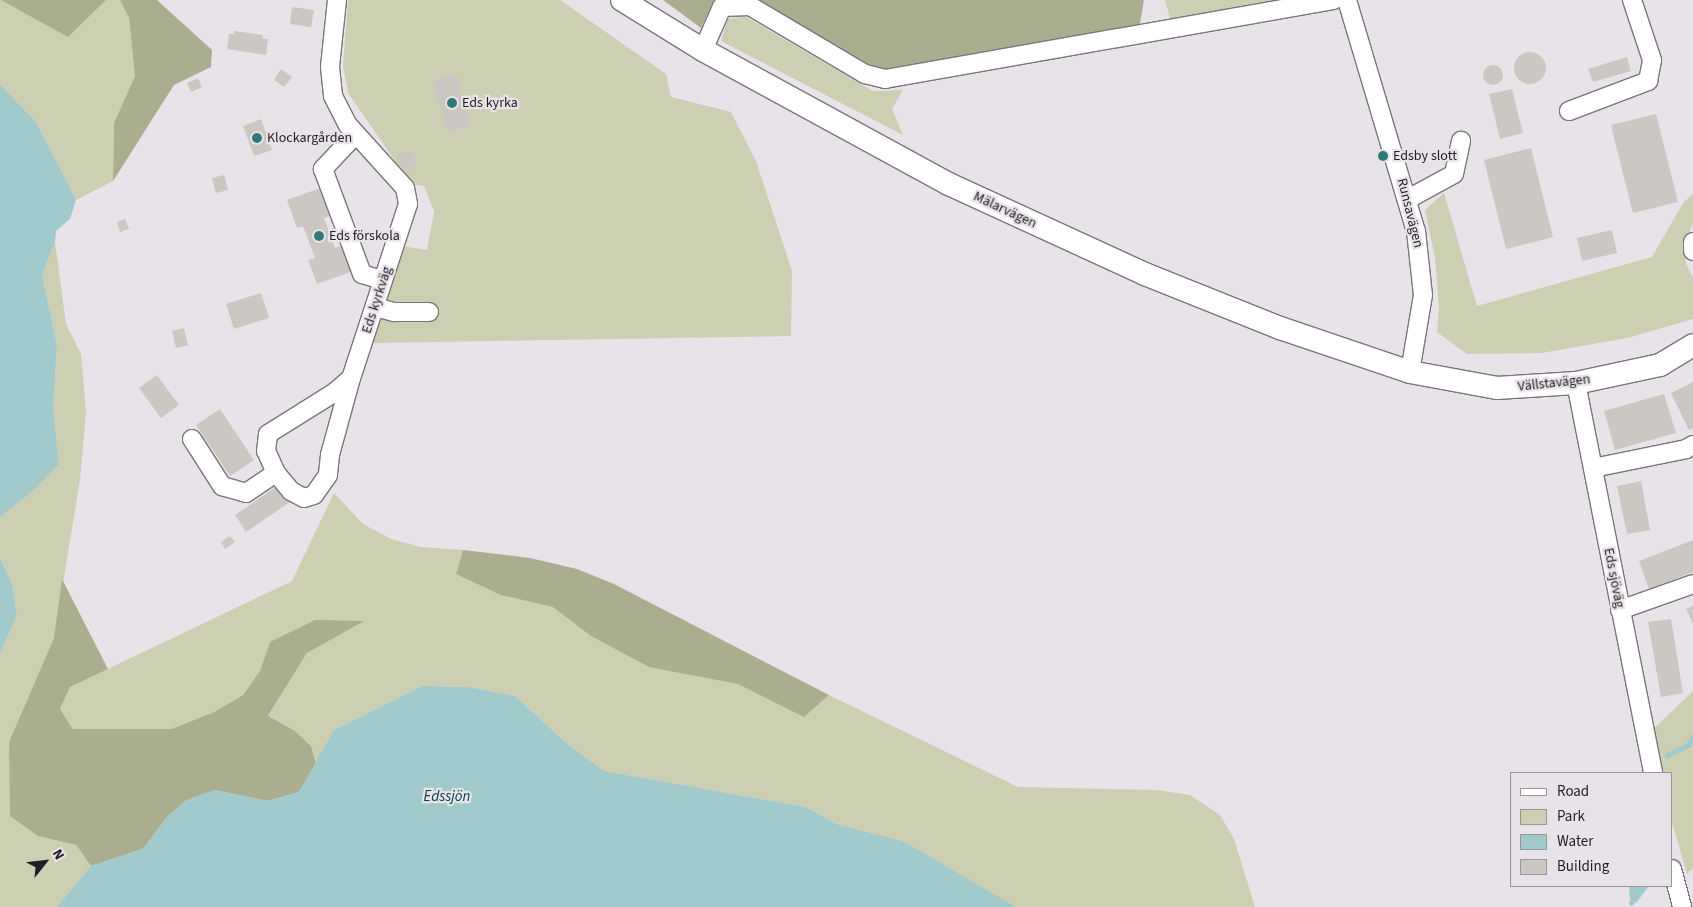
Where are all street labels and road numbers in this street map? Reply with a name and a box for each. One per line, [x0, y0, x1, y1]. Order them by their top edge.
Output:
street label: Runsavägen [1393, 177, 1427, 249]
street label: Mälarvägen [971, 188, 1039, 232]
street label: Eds kyrkväg [358, 264, 396, 336]
street label: Vällstavägen [1517, 371, 1591, 395]
street label: Eds sjöväg [1600, 547, 1628, 609]

